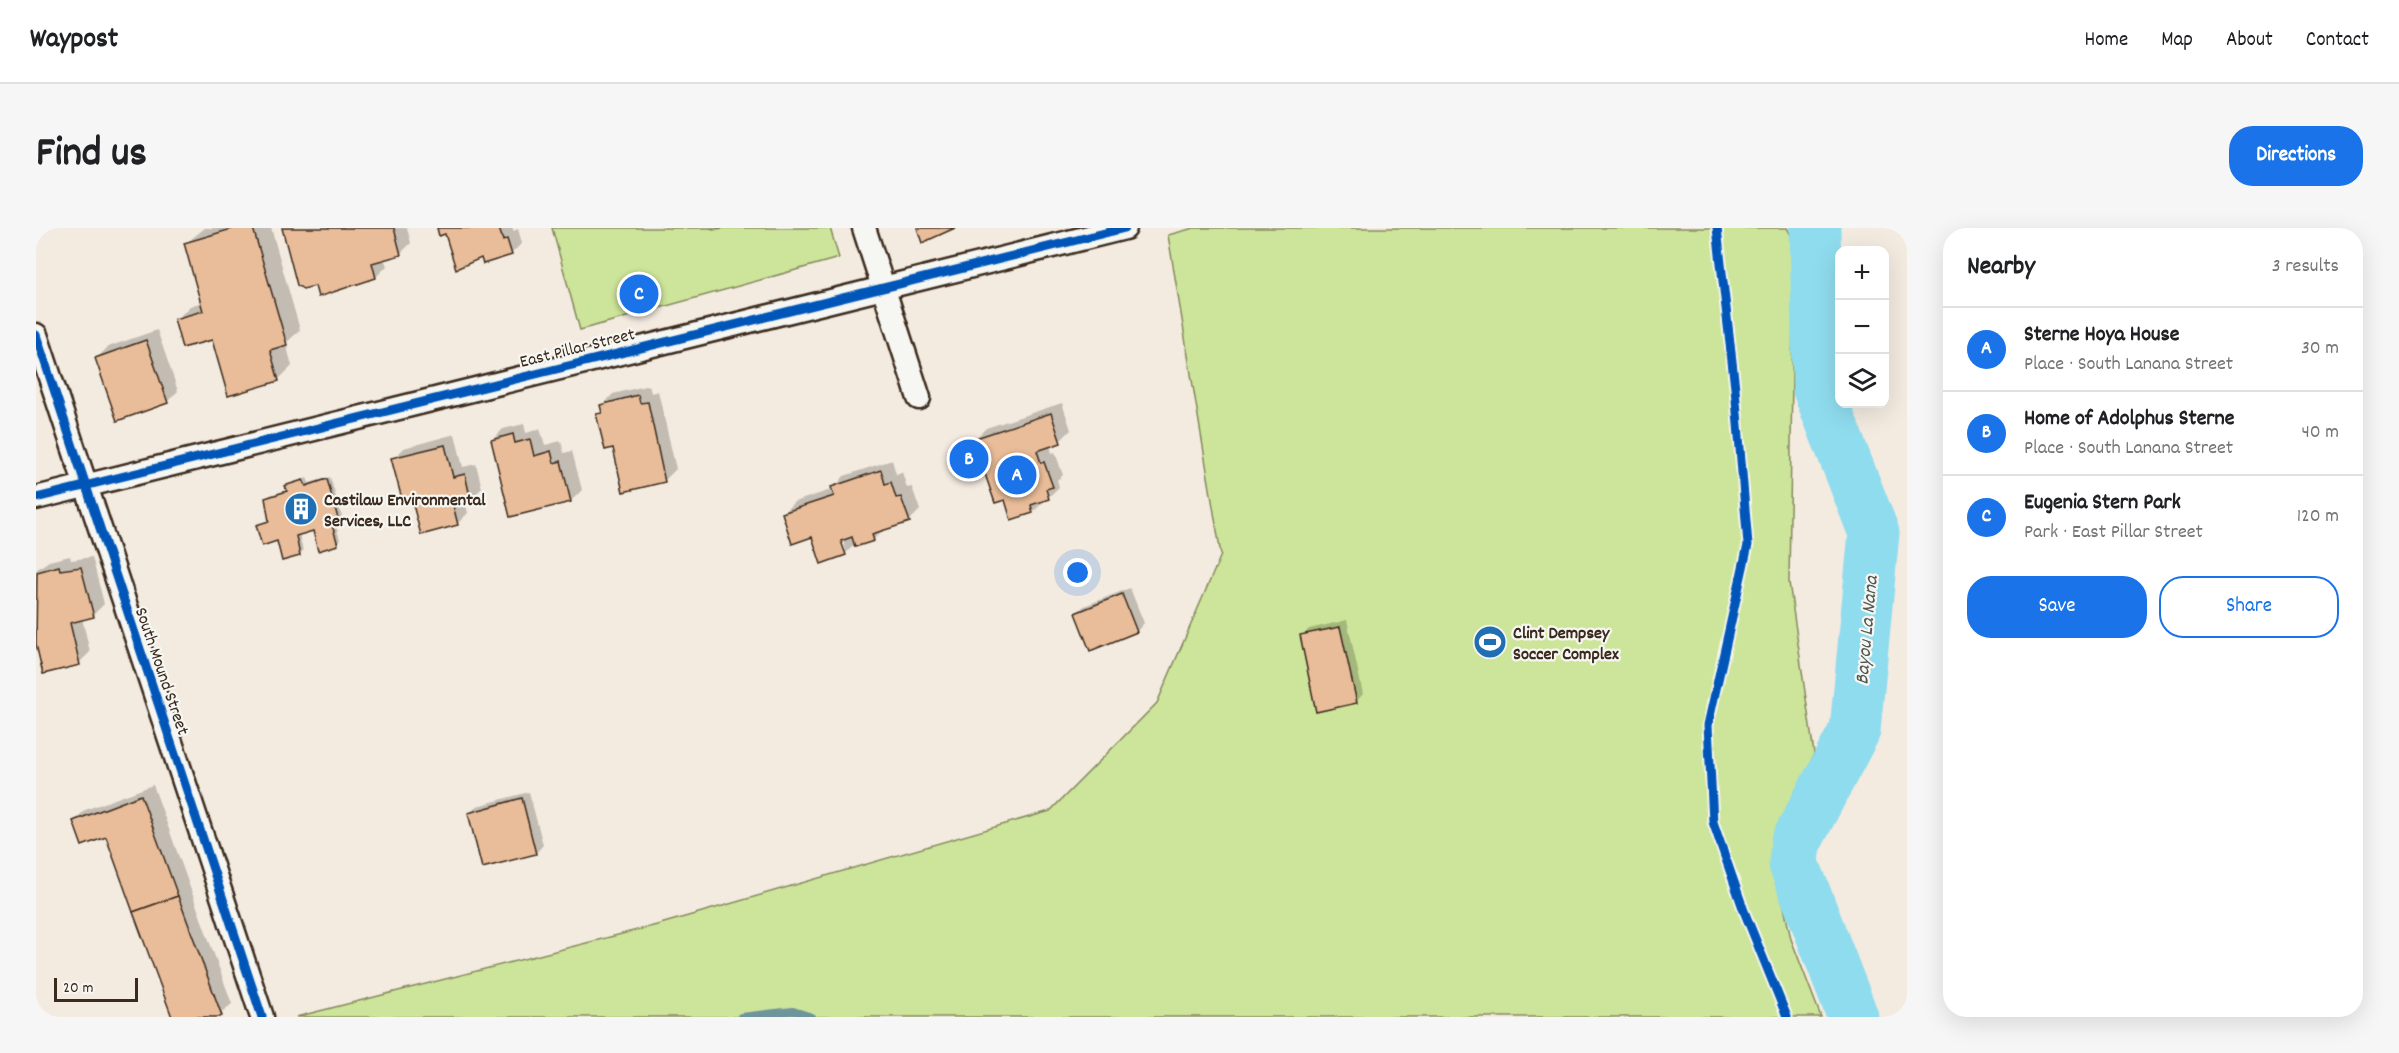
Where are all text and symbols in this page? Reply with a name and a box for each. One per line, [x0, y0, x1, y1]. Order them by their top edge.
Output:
text: Waypost [30, 21, 118, 61]
text: Home [2084, 26, 2128, 56]
text: Map [2161, 26, 2193, 56]
text: About [2226, 26, 2273, 56]
text: Contact [2306, 26, 2369, 56]
text: Find us [36, 126, 147, 186]
button: Directions [2229, 126, 2363, 186]
map controls [1835, 246, 1889, 408]
button: + [1835, 246, 1889, 300]
text: Nearby [1967, 249, 2035, 286]
text: 3 results [2272, 253, 2339, 281]
pin: C [620, 272, 658, 316]
button: − [1835, 300, 1889, 354]
text: Sterne Hoya House [2024, 320, 2179, 351]
street label: East Pillar Street [517, 323, 638, 376]
text: A [1981, 335, 1992, 363]
text: 30 m [2301, 335, 2339, 363]
text: Place · South Lanana Street [2024, 351, 2233, 379]
button: layers [1835, 354, 1889, 408]
text: Home of Adolphus Sterne [2024, 404, 2234, 435]
text: B [1982, 419, 1991, 447]
text: 40 m [2301, 419, 2339, 447]
text: Place · South Lanana Street [2024, 435, 2233, 463]
pin: B [950, 436, 988, 482]
pin: A [998, 452, 1036, 498]
text: Eugenia Stern Park [2024, 488, 2181, 519]
place label: Castilaw Environmental Services, LLC [324, 489, 486, 535]
building icon: Castilaw Environmental Services, LLC [283, 491, 319, 527]
text: C [1982, 503, 1991, 531]
text: 120 m [2297, 503, 2339, 531]
text: Park · East Pillar Street [2024, 519, 2203, 547]
your location [1063, 558, 1092, 587]
water label: Bayou La Nana [1849, 573, 1887, 686]
button: Save [1967, 576, 2147, 638]
button: Share [2159, 576, 2339, 638]
street label: South Mound Street [127, 605, 194, 739]
place label: Clint Dempsey Soccer Complex [1513, 622, 1619, 668]
sports icon: Clint Dempsey Soccer Complex [1472, 624, 1508, 660]
scale bar [54, 975, 138, 1002]
text: 20 m [63, 977, 93, 1000]

